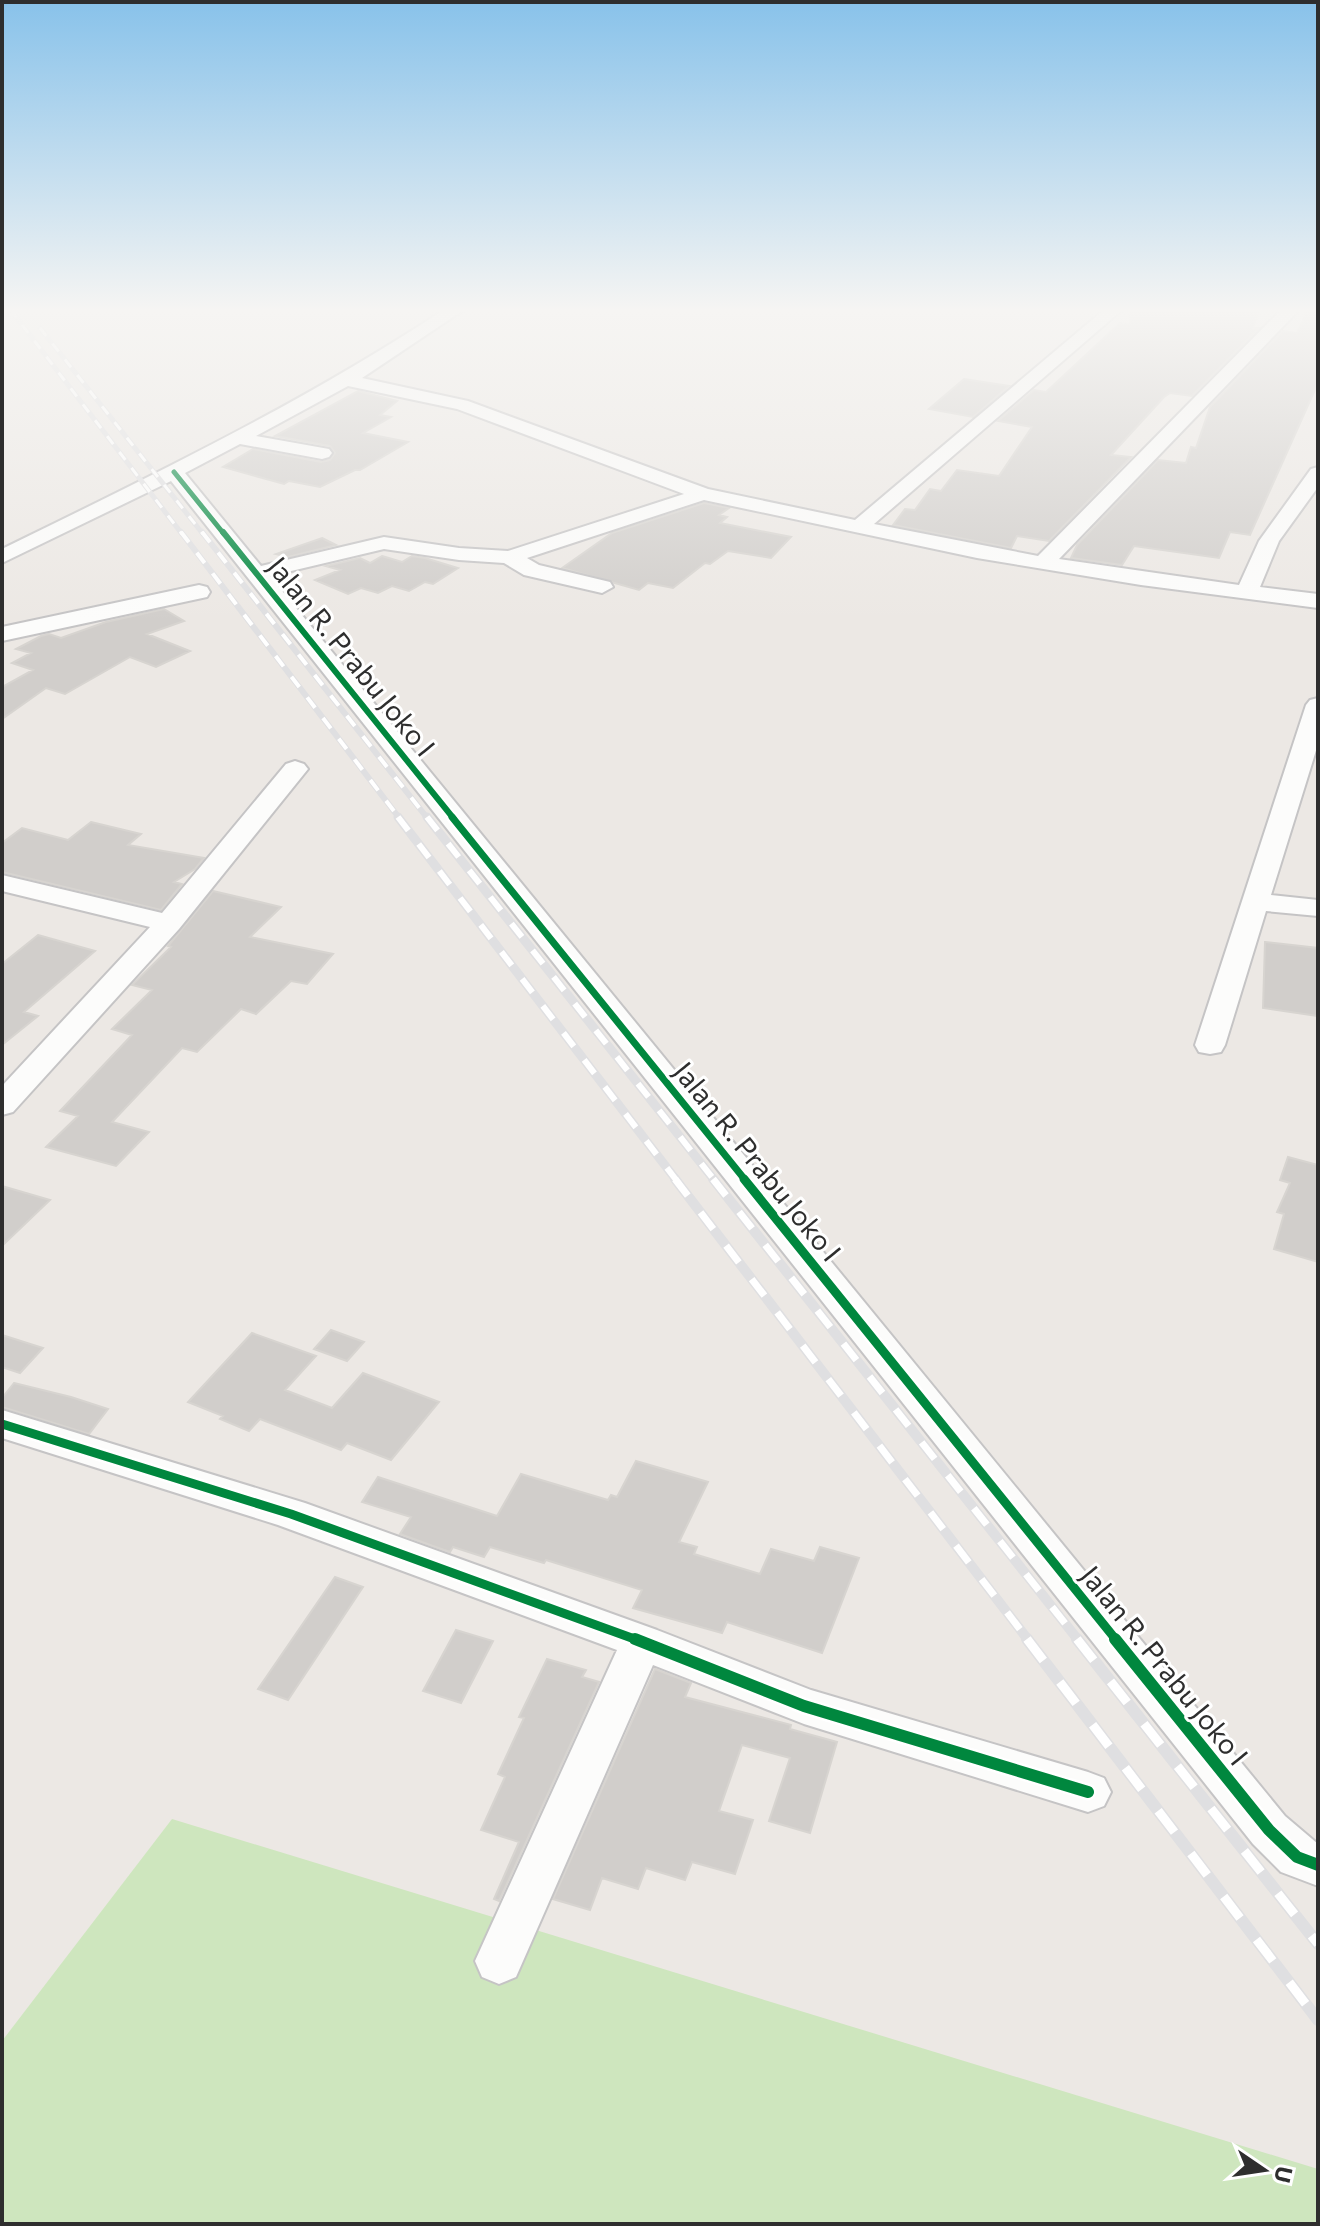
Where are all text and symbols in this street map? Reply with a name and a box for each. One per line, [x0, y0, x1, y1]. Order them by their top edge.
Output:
street label: Jalan R. Prabu Joko I [261, 549, 443, 763]
street label: Jalan R. Prabu Joko I [667, 1054, 849, 1268]
street label: Jalan R. Prabu Joko I [1074, 1558, 1256, 1772]
north arrow [1224, 2130, 1304, 2210]
text: U [1269, 2164, 1299, 2185]

